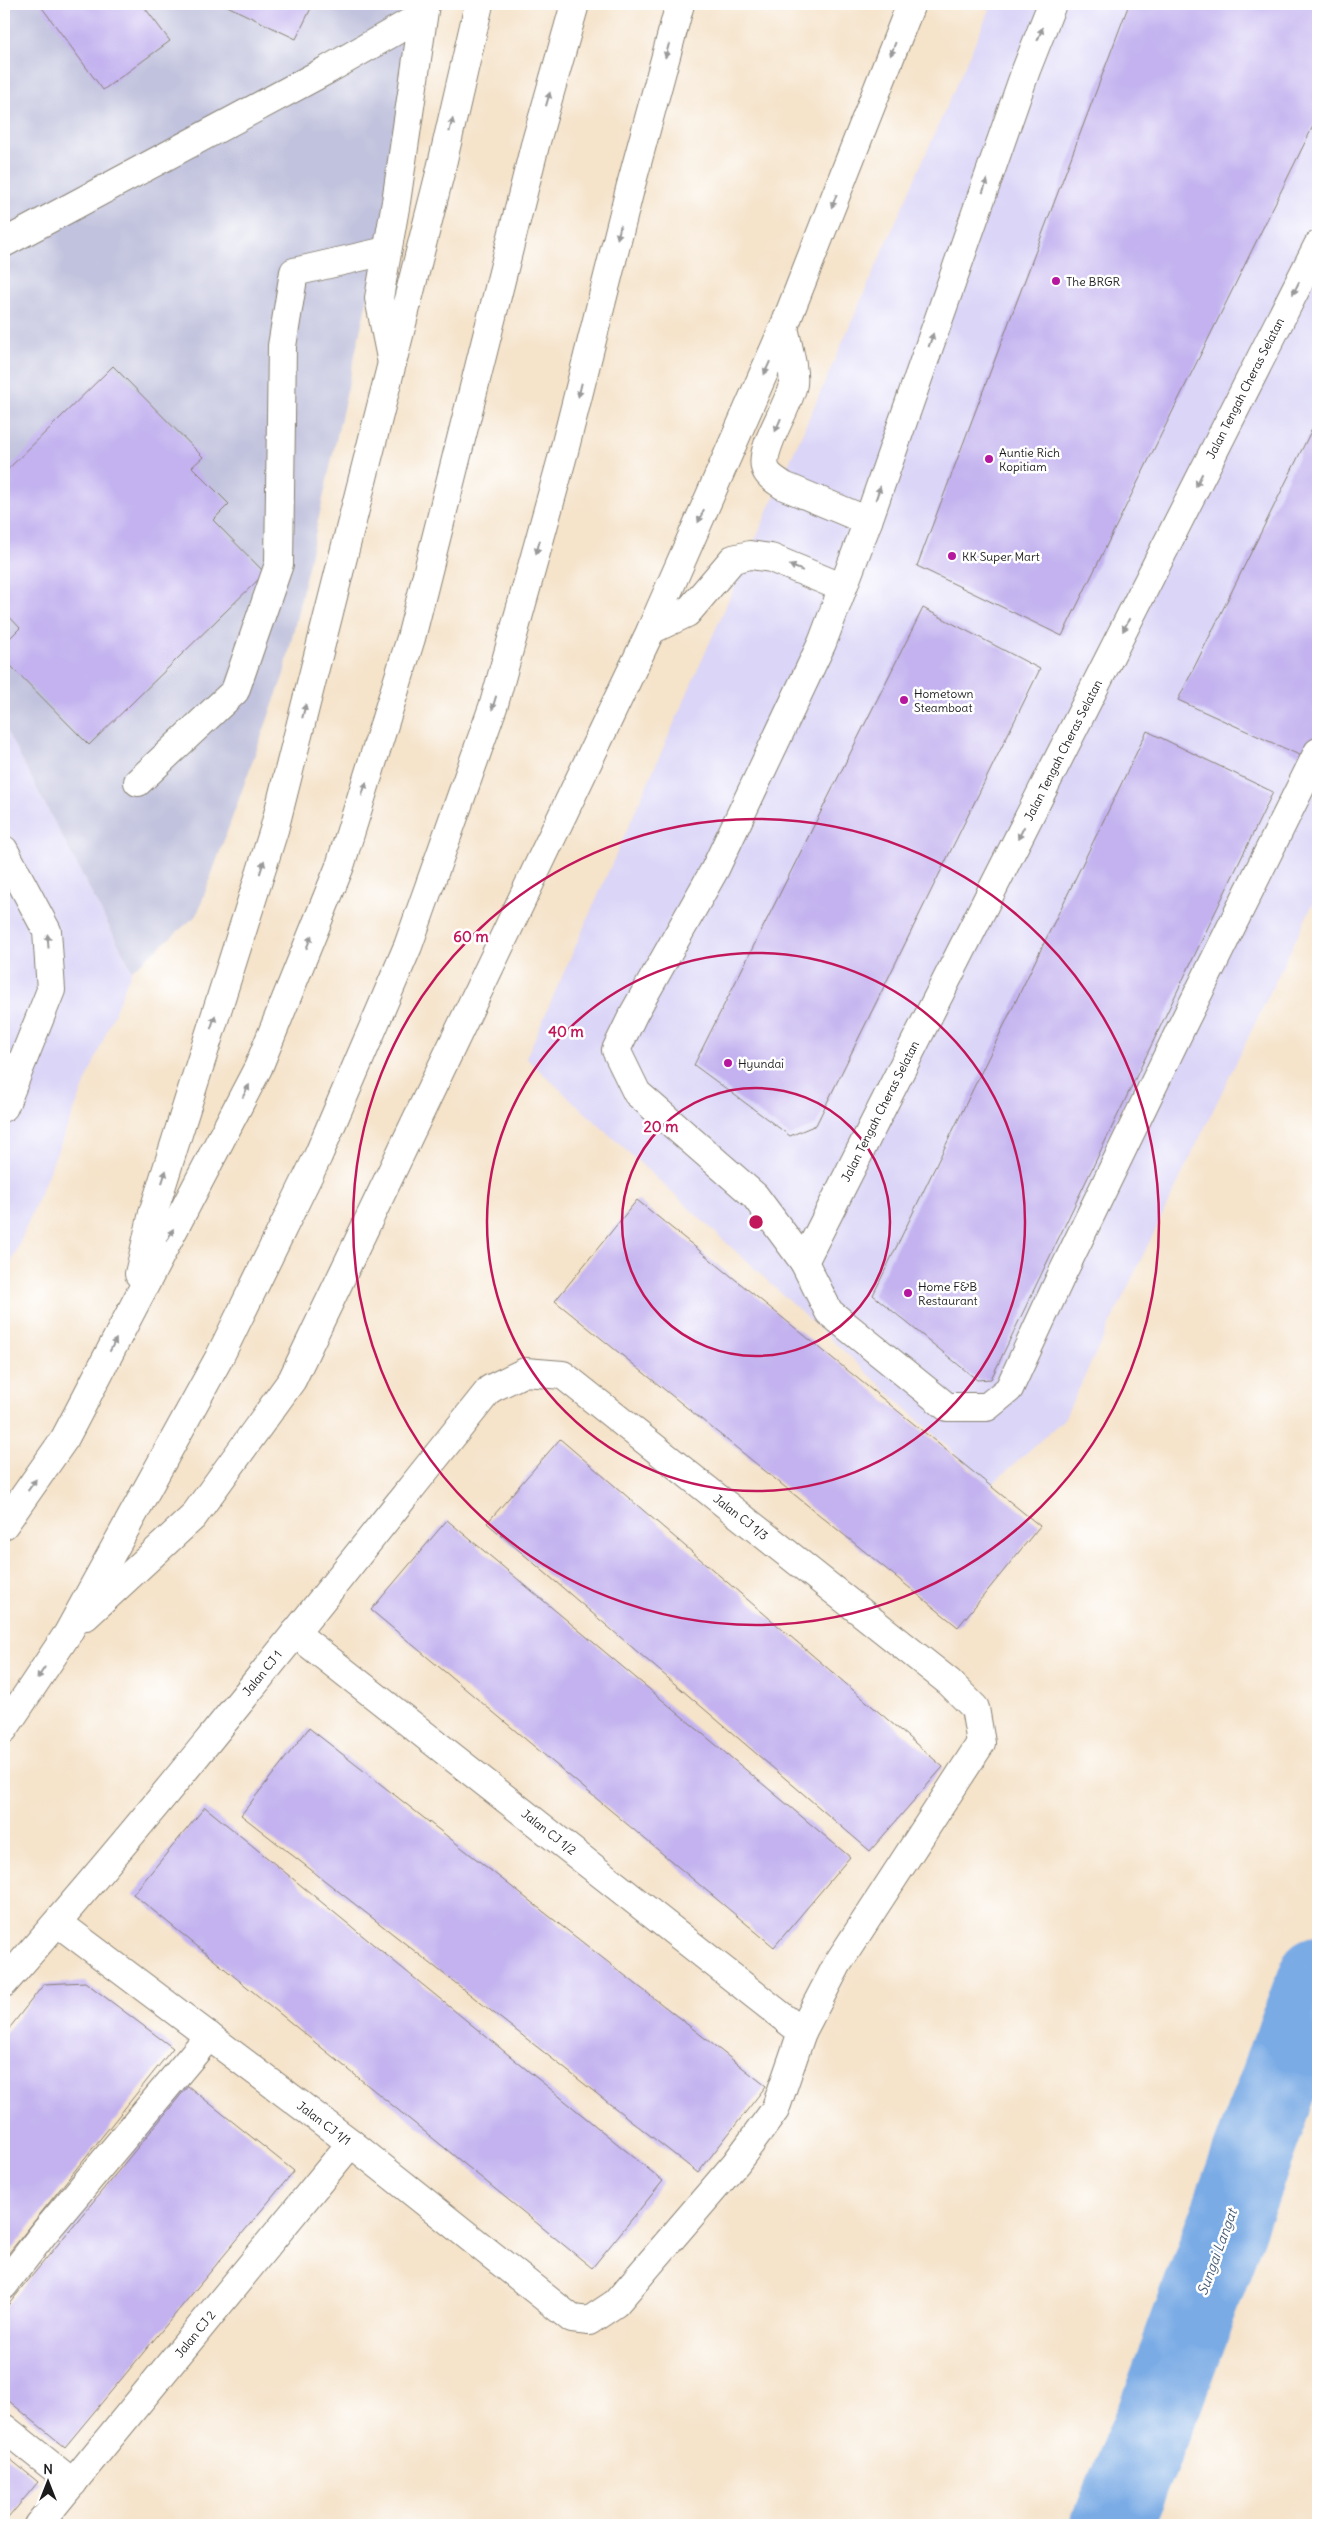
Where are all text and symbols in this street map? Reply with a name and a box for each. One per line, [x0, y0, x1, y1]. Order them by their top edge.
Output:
one-way arrow [1037, 26, 1045, 41]
one-way arrow [889, 42, 897, 57]
one-way arrow [663, 43, 671, 58]
one-way arrow [545, 91, 553, 106]
one-way arrow [447, 118, 455, 133]
one-way arrow [982, 179, 989, 194]
one-way arrow [830, 193, 837, 208]
one-way arrow [615, 225, 623, 240]
place label: The BRGR [1066, 274, 1121, 289]
marker: The BRGR [1050, 275, 1062, 287]
one-way arrow [1292, 281, 1300, 295]
street label: Jalan Tengah Cheras Selatan [1203, 315, 1287, 461]
one-way arrow [928, 332, 935, 347]
one-way arrow [762, 361, 770, 375]
one-way arrow [576, 382, 584, 397]
one-way arrow [773, 418, 781, 432]
place label: Auntie Rich Kopitiam [999, 445, 1060, 474]
marker: Auntie Rich Kopitiam [983, 453, 995, 465]
one-way arrow [1195, 473, 1203, 487]
one-way arrow [874, 485, 882, 500]
one-way arrow [696, 509, 704, 523]
one-way arrow [533, 539, 541, 554]
place label: KK Super Mart [962, 549, 1040, 564]
marker: KK Super Mart [946, 550, 958, 562]
one-way arrow [789, 564, 803, 572]
one-way arrow [1122, 618, 1130, 632]
street label: Jalan Tengah Cheras Selatan [1021, 677, 1105, 823]
place label: Hometown Steamboat [914, 686, 974, 715]
marker: Hometown Steamboat [898, 694, 910, 706]
one-way arrow [489, 696, 497, 711]
one-way arrow [301, 703, 309, 718]
one-way arrow [360, 781, 368, 796]
one-way arrow [1017, 825, 1025, 840]
one-way arrow [259, 860, 267, 875]
text: 60 m [453, 927, 489, 946]
one-way arrow [44, 933, 52, 949]
one-way arrow [306, 935, 314, 949]
one-way arrow [210, 1015, 217, 1030]
text: 40 m [548, 1022, 584, 1041]
street label: Jalan Tengah Cheras Selatan [838, 1038, 922, 1184]
place label: Hyundai [738, 1056, 784, 1071]
marker: Hyundai [722, 1057, 734, 1069]
one-way arrow [242, 1084, 250, 1098]
text: 20 m [644, 1117, 678, 1136]
one-way arrow [161, 1170, 168, 1185]
centre of rings [747, 1213, 765, 1231]
one-way arrow [166, 1229, 175, 1242]
place label: Home F&B Restaurant [918, 1279, 978, 1308]
marker: Home F&B Restaurant [902, 1287, 914, 1299]
one-way arrow [109, 1338, 117, 1352]
one-way arrow [27, 1479, 37, 1492]
street label: Jalan CJ 1/3 [711, 1491, 771, 1543]
street label: Jalan CJ 1 [239, 1647, 285, 1699]
one-way arrow [37, 1667, 46, 1680]
street label: Jalan CJ 1/2 [519, 1806, 580, 1858]
street label: Jalan CJ 1/1 [294, 2098, 354, 2148]
water label: Sungai Langat [1193, 2204, 1242, 2298]
street label: Jalan CJ 2 [172, 2307, 219, 2360]
north arrow [22, 2456, 72, 2506]
text: N [43, 2460, 53, 2478]

